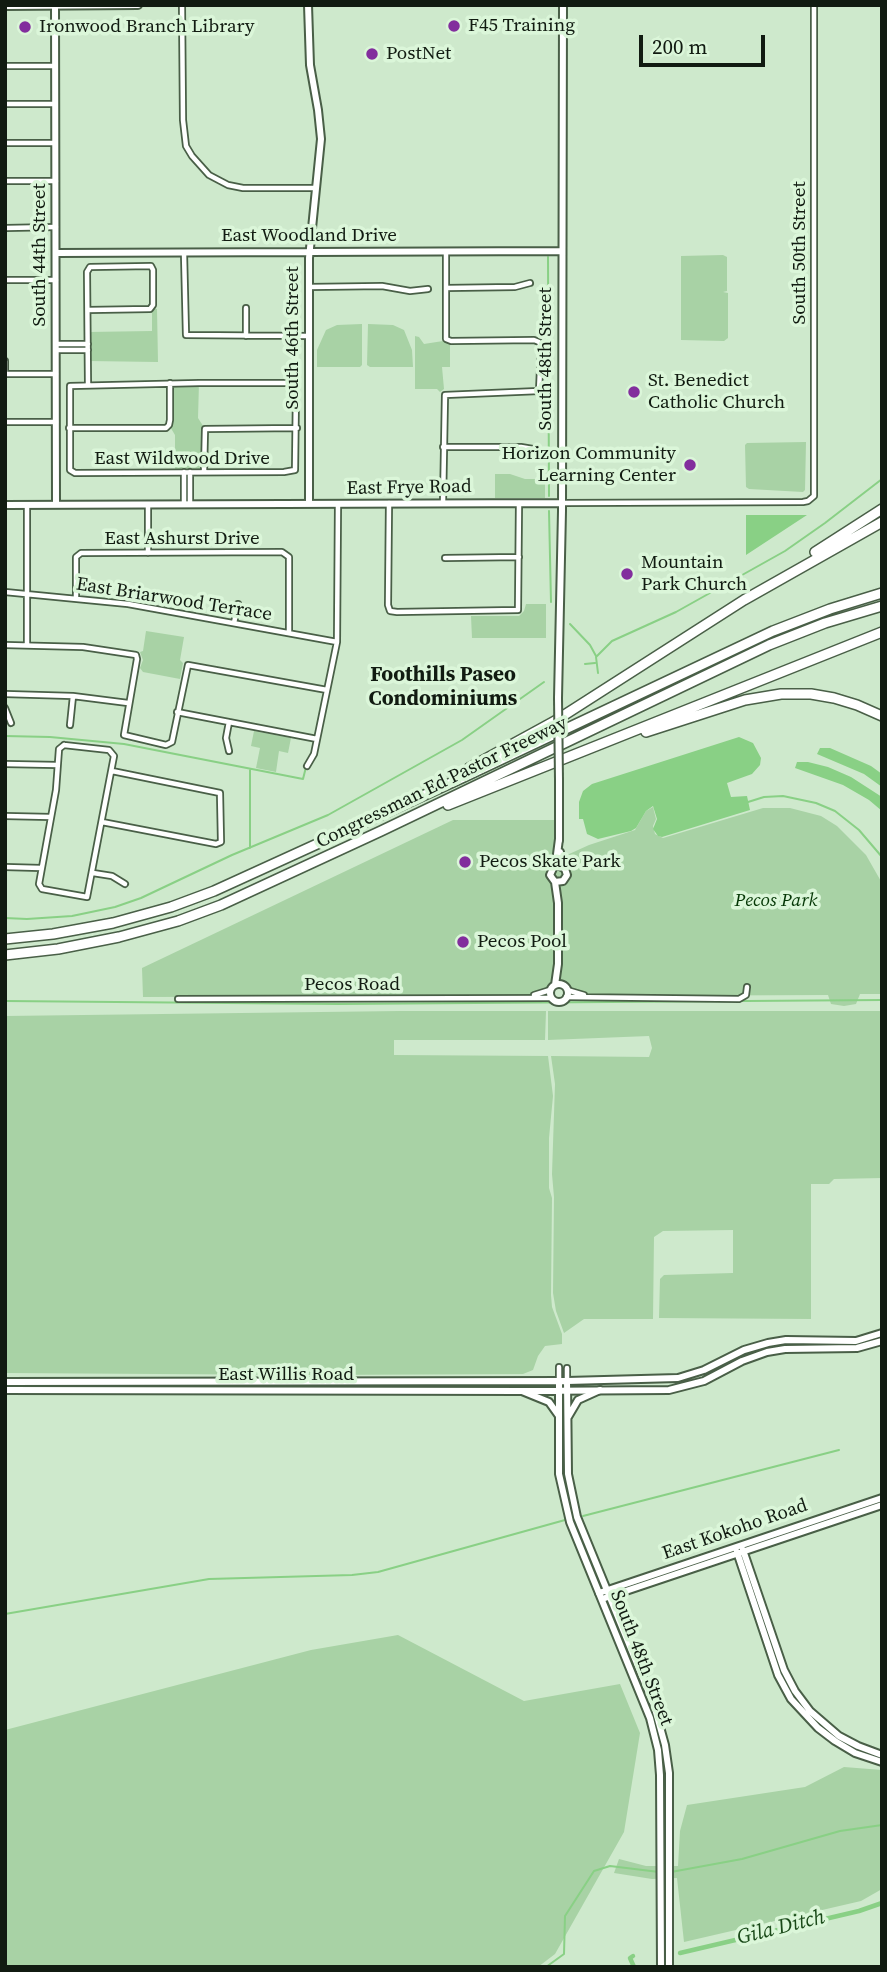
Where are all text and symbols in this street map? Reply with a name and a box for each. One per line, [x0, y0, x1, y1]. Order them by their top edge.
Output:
place label: F45 Training [468, 15, 575, 37]
place label: Ironwood Branch Library [39, 16, 255, 38]
marker: F45 Training [446, 18, 462, 34]
marker: Ironwood Branch Library [17, 19, 33, 35]
scale bar [642, 21, 768, 65]
text: 200 m [652, 32, 707, 61]
place label: PostNet [386, 43, 451, 65]
marker: PostNet [364, 46, 380, 62]
street label: South 50th Street [789, 181, 811, 325]
street label: South 44th Street [29, 183, 51, 327]
street label: East Woodland Drive [221, 225, 397, 247]
street label: South 46th Street [282, 266, 304, 410]
street label: South 48th Street [535, 287, 557, 431]
place label: St. Benedict Catholic Church [648, 370, 785, 414]
marker: St. Benedict Catholic Church [626, 384, 642, 400]
place label: Horizon Community Learning Center [502, 443, 676, 487]
street label: East Wildwood Drive [94, 448, 270, 470]
marker: Horizon Community Learning Center [682, 457, 698, 473]
street label: East Frye Road [346, 476, 472, 500]
street label: East Ashurst Drive [104, 528, 260, 550]
place label: Mountain Park Church [641, 552, 747, 596]
marker: Mountain Park Church [619, 566, 635, 582]
street label: East Briarwood Terrace [74, 573, 274, 627]
district label: Foothills Paseo Condominiums [369, 663, 517, 713]
street label: Congressman Ed Pastor Freeway [313, 712, 571, 854]
place label: Pecos Skate Park [479, 851, 621, 873]
marker: Pecos Skate Park [457, 854, 473, 870]
park label: Pecos Park [735, 890, 817, 912]
place label: Pecos Pool [477, 931, 567, 953]
marker: Pecos Pool [455, 934, 471, 950]
street label: Pecos Road [304, 974, 400, 996]
street label: East Willis Road [218, 1364, 354, 1386]
street label: East Kokoho Road [659, 1494, 811, 1566]
street label: South 48th Street [605, 1587, 677, 1729]
water label: Gila Ditch [735, 1905, 827, 1951]

